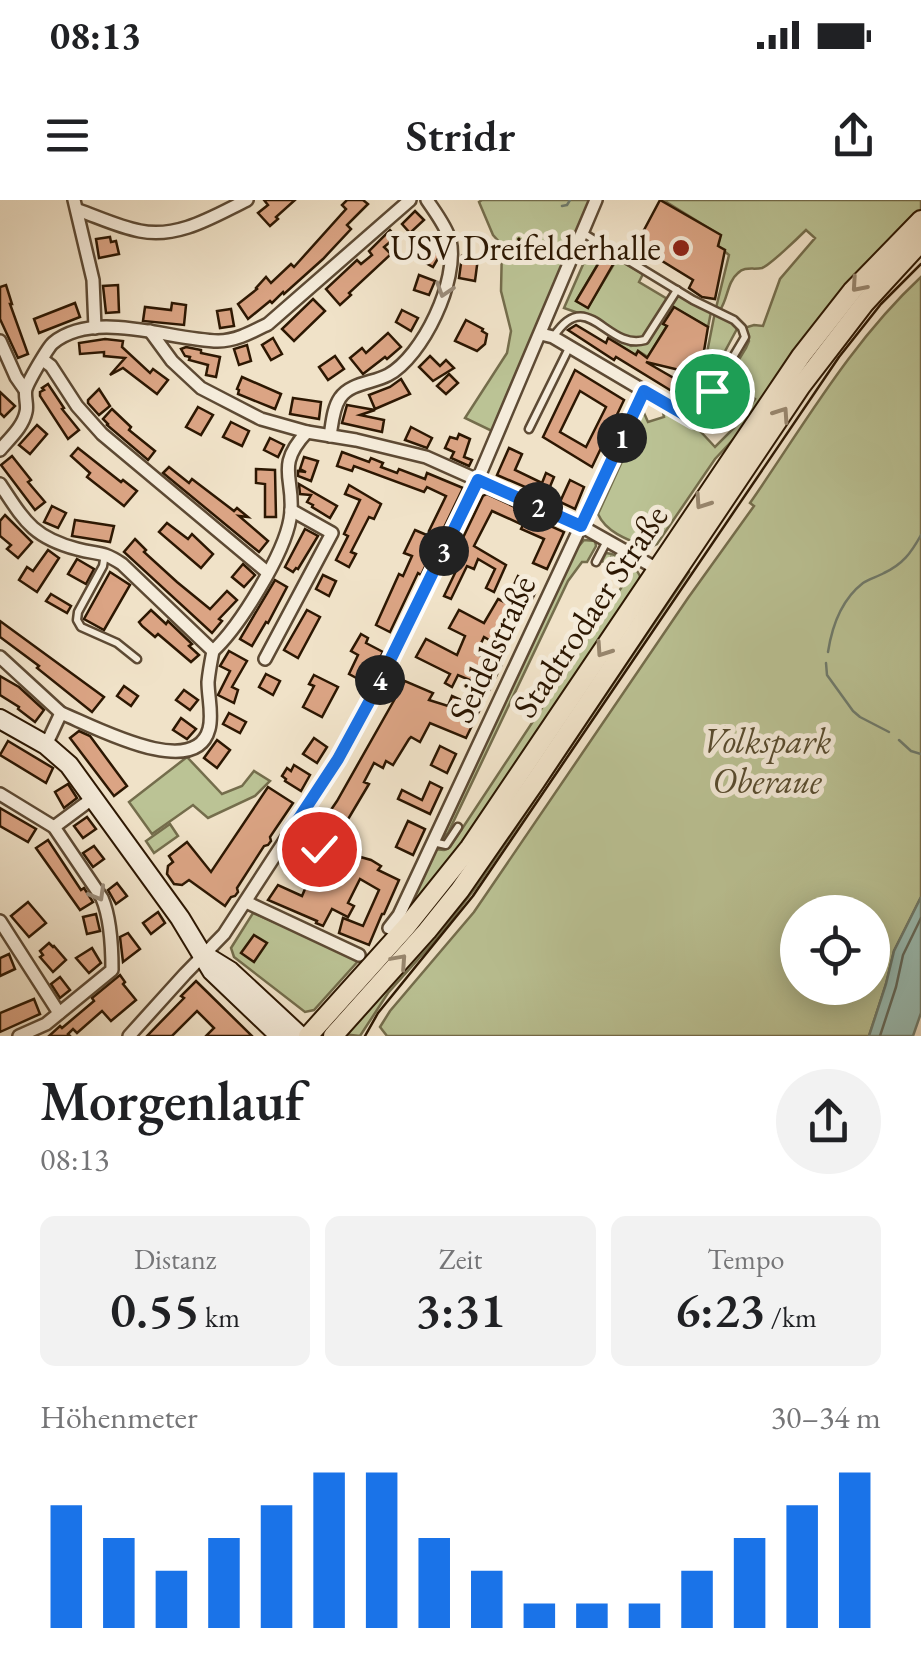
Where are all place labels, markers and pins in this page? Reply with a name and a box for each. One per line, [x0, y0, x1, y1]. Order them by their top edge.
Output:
place label: USV Dreifelderhalle [390, 225, 661, 270]
marker: USV Dreifelderhalle [670, 237, 692, 259]
pin [670, 349, 755, 434]
pin: 1 [597, 413, 647, 463]
pin: 2 [513, 482, 563, 532]
pin: 3 [419, 526, 469, 576]
pin: 4 [355, 655, 405, 705]
pin [277, 807, 362, 892]

